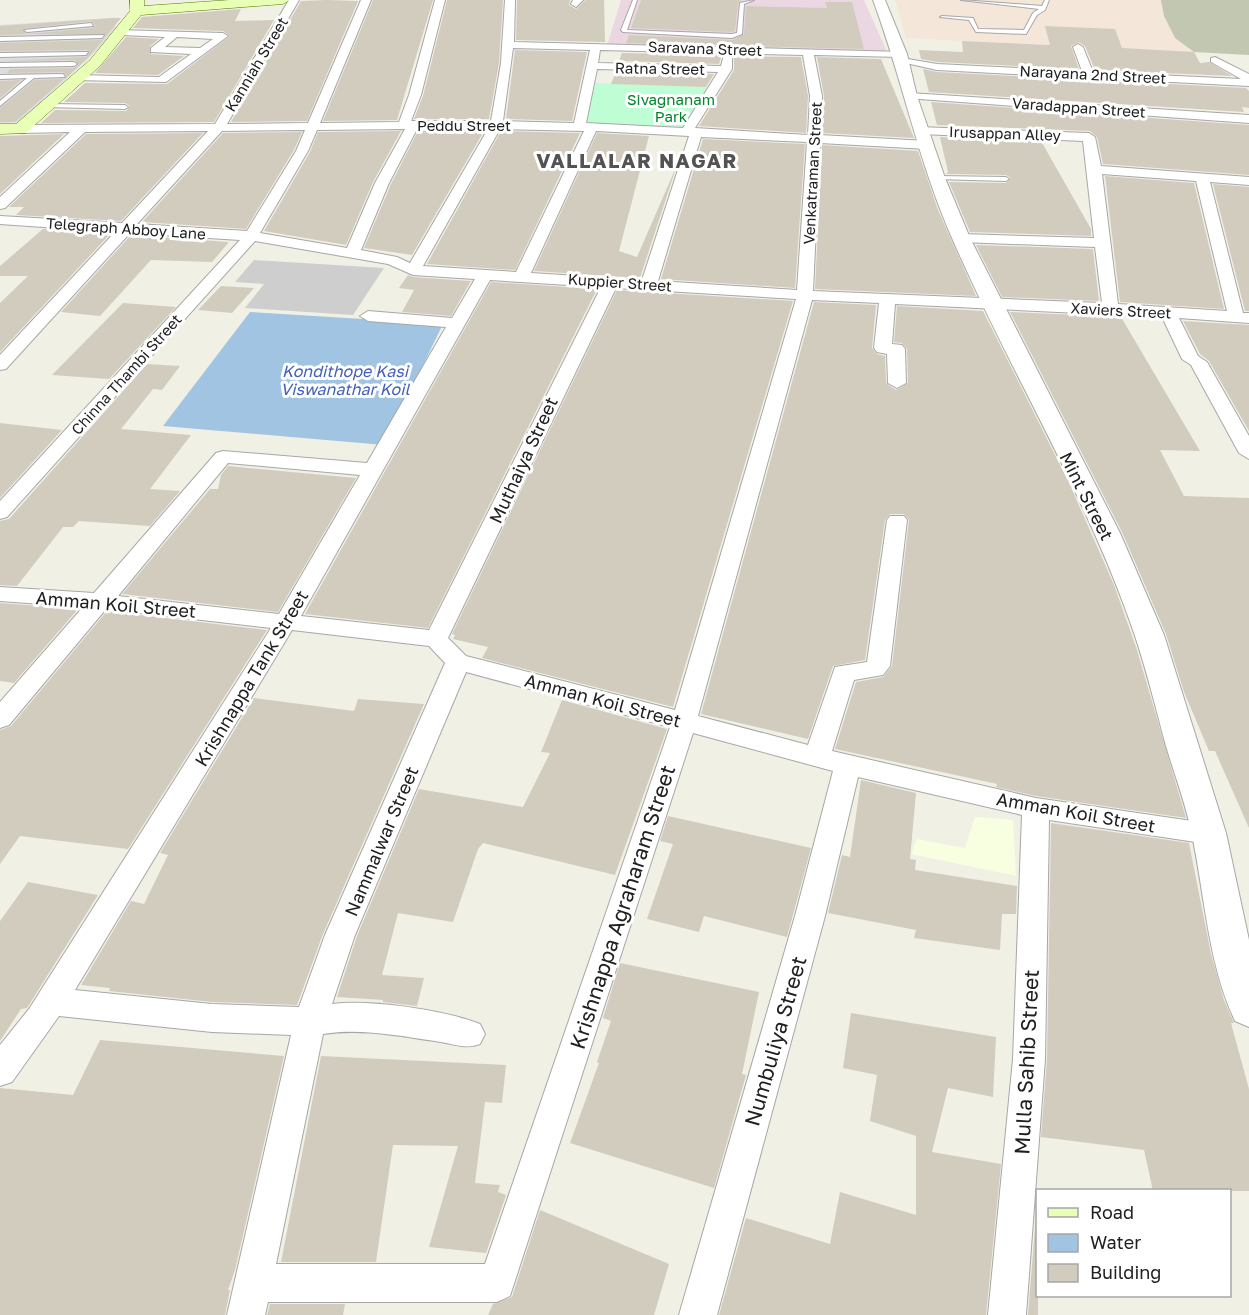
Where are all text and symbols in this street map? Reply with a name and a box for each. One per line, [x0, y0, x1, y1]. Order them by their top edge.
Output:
street label: Kanniah Street [221, 14, 291, 114]
street label: Saravana Street [648, 37, 762, 59]
street label: Ratna Street [615, 58, 705, 78]
street label: Narayana 2nd Street [1019, 61, 1167, 87]
park label: Sivagnanam Park [627, 90, 715, 125]
street label: Varadappan Street [1012, 93, 1146, 121]
street label: Venkatraman Street [799, 101, 825, 245]
street label: Peddu Street [417, 116, 511, 134]
street label: Irusappan Alley [949, 122, 1062, 144]
district label: VALLALAR NAGAR [536, 148, 738, 172]
street label: Telegraph Abboy Lane [46, 213, 207, 243]
street label: Kuppier Street [567, 269, 673, 295]
street label: Xaviers Street [1070, 298, 1172, 322]
street label: Chinna Thambi Street [67, 310, 185, 438]
water label: Kondithope Kasi Viswanathar Koil [280, 361, 410, 399]
street label: Muthaiya Street [484, 393, 562, 527]
street label: Mint Street [1055, 448, 1119, 544]
street label: Amman Koil Street [35, 586, 197, 622]
street label: Krishnappa Tank Street [190, 586, 312, 770]
street label: Amman Koil Street [522, 669, 684, 731]
street label: Krishnappa Agraharam Street [564, 762, 680, 1052]
street label: Nammalwar Street [339, 763, 423, 919]
street label: Amman Koil Street [995, 787, 1157, 837]
street label: Numbuliya Street [738, 953, 812, 1129]
street label: Mulla Sahib Street [1008, 969, 1044, 1155]
legend [1036, 1189, 1231, 1297]
text: Road [1090, 1201, 1134, 1223]
text: Water [1090, 1231, 1141, 1253]
text: Building [1090, 1261, 1161, 1283]

